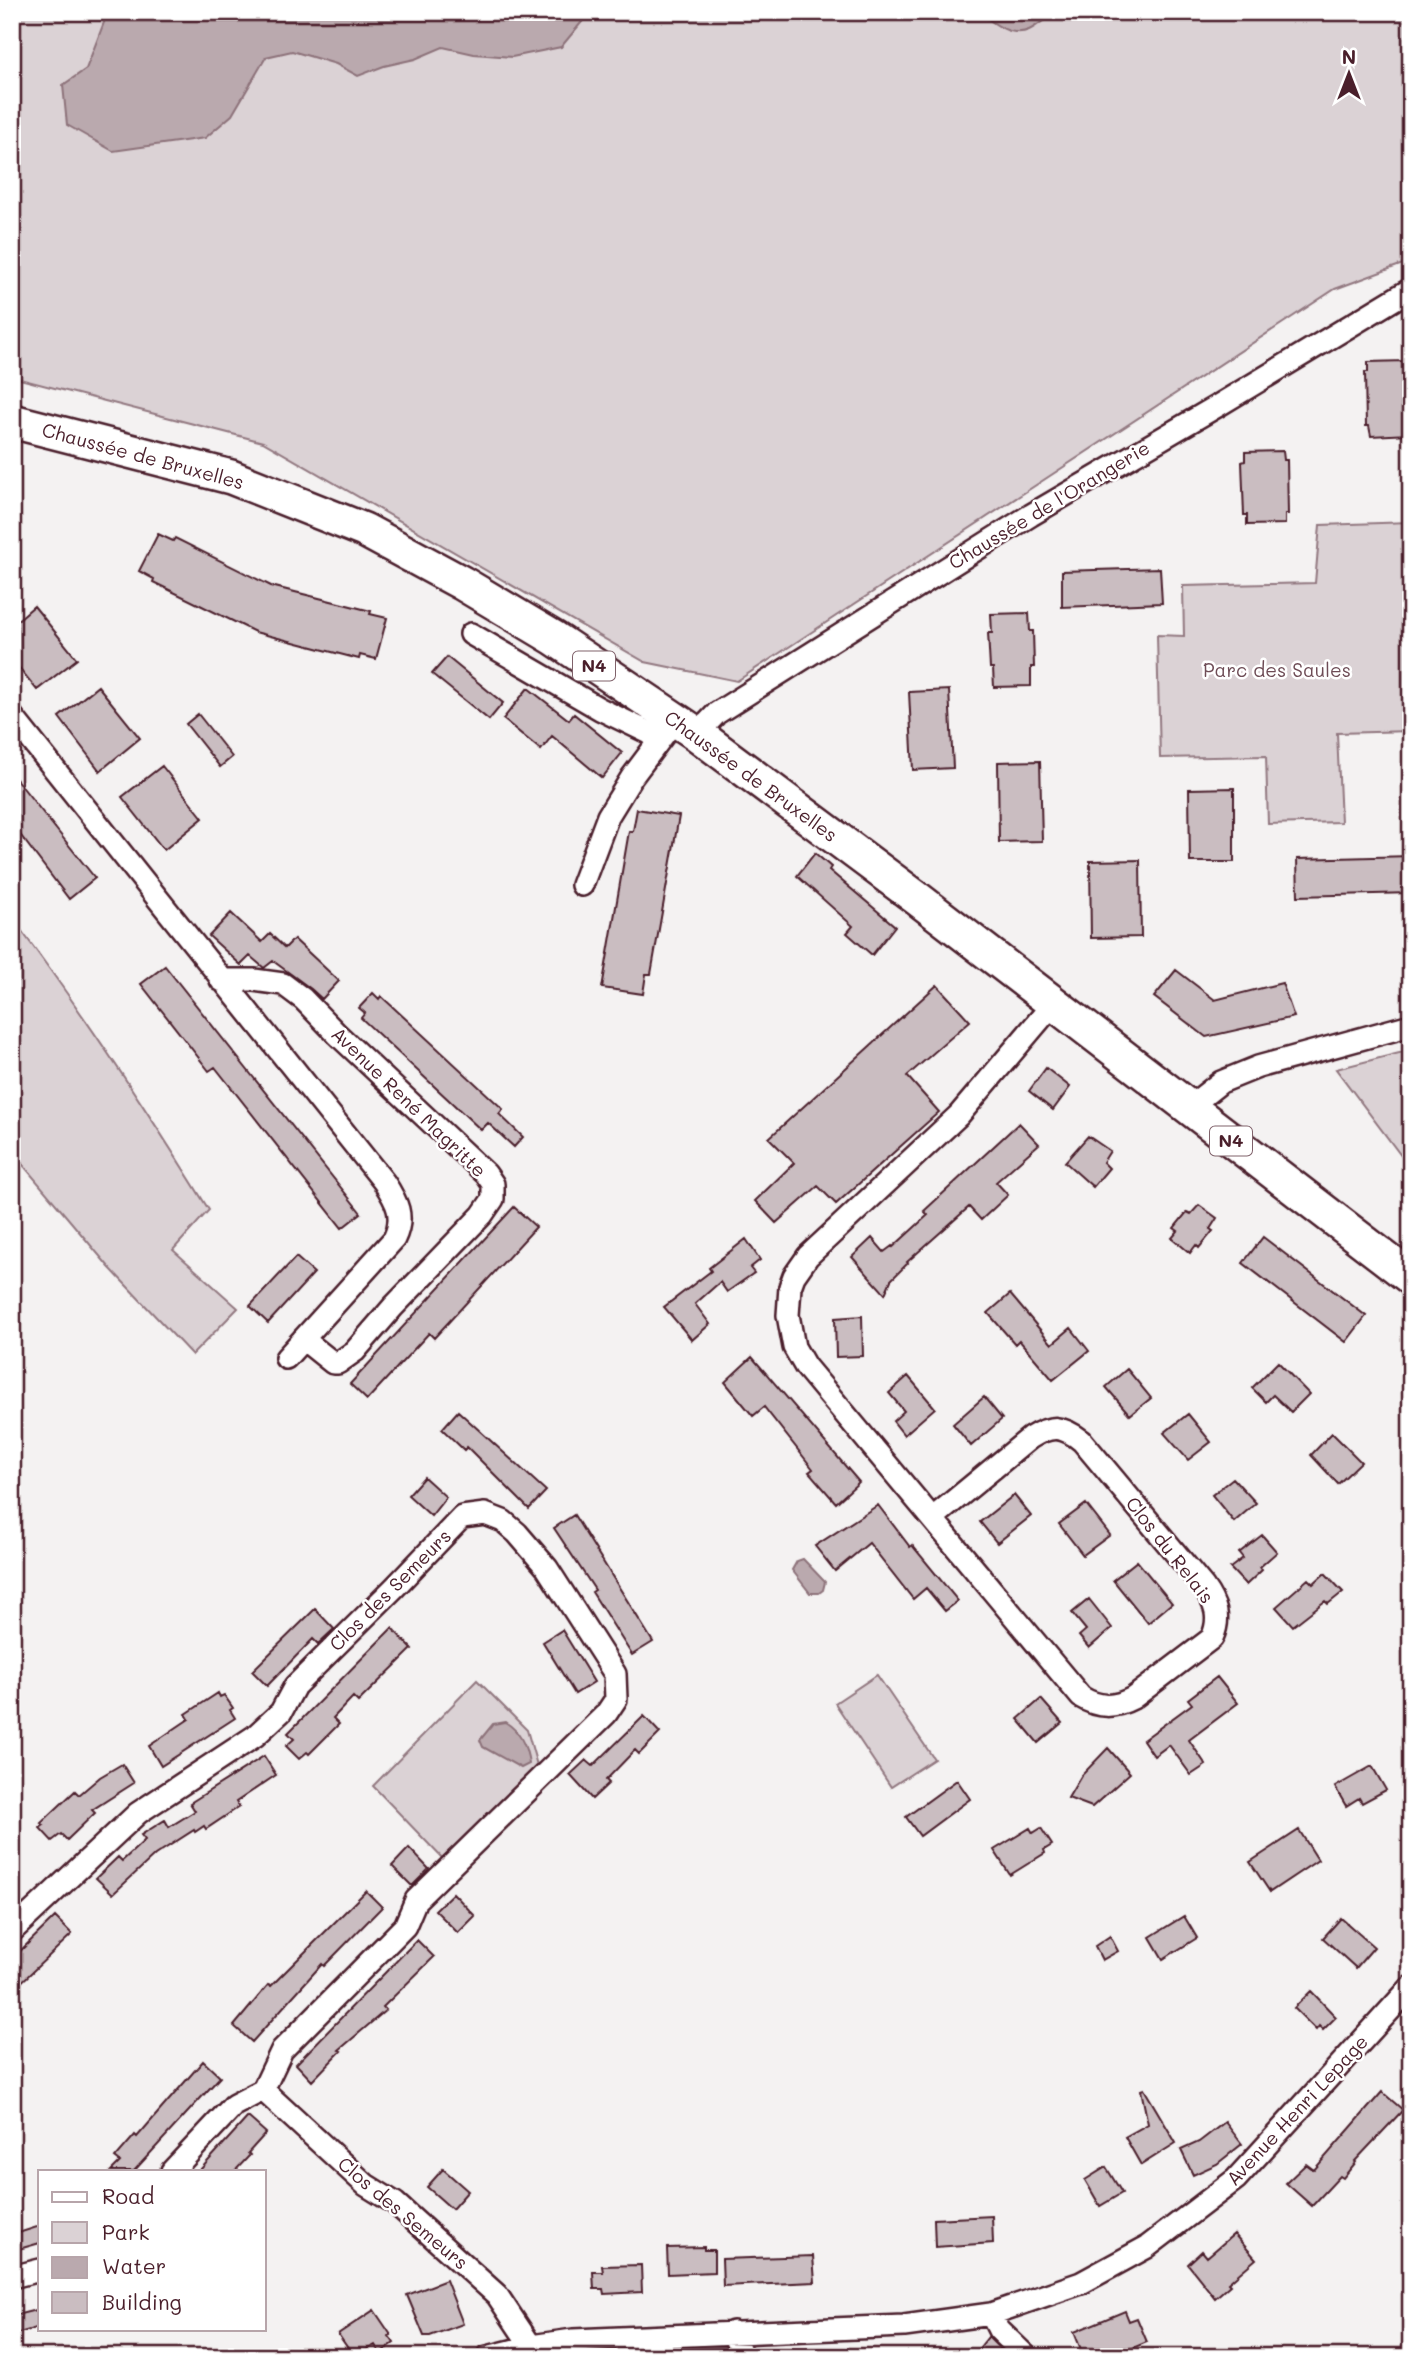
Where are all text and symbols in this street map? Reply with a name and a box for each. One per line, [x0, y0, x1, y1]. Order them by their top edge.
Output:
north arrow [1314, 38, 1384, 108]
text: N [1342, 44, 1356, 69]
street label: Chaussée de Bruxelles [39, 417, 247, 495]
street label: Chaussée de l'Orangerie [944, 435, 1154, 575]
road number: N4 [573, 652, 615, 680]
park label: Parc des Saules [1203, 657, 1351, 682]
street label: Chaussée de Bruxelles [660, 704, 843, 847]
street label: Avenue René Magritte [327, 1021, 492, 1182]
road number: N4 [1210, 1126, 1252, 1156]
street label: Clos du Relais [1121, 1491, 1220, 1608]
street label: Clos des Semeurs [323, 1523, 456, 1656]
street label: Avenue Henri Lepage [1220, 2029, 1373, 2190]
street label: Clos des Semeurs [333, 2151, 474, 2274]
legend [38, 2170, 266, 2330]
text: Road [102, 2182, 154, 2209]
text: Park [102, 2218, 150, 2245]
text: Water [102, 2252, 166, 2279]
text: Building [102, 2288, 182, 2315]

